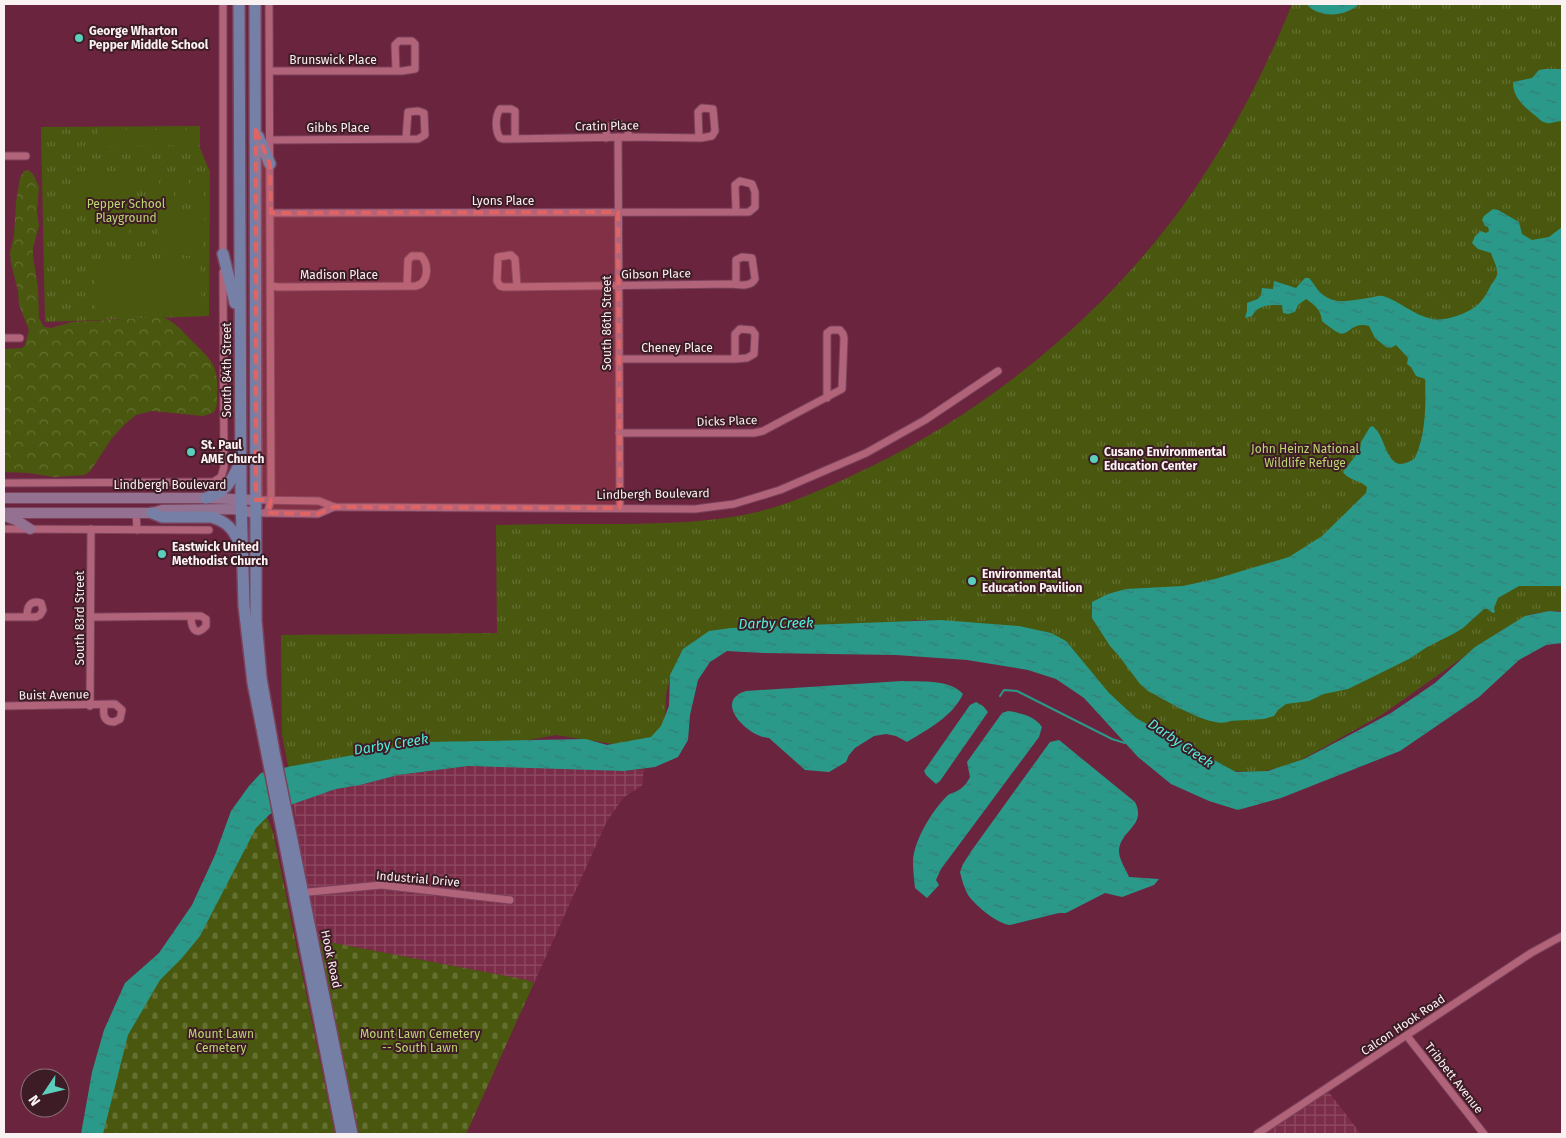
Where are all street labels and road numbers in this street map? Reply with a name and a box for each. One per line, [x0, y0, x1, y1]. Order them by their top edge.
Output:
street label: Brunswick Place [289, 53, 377, 67]
street label: Cratin Place [575, 118, 639, 134]
street label: Gibbs Place [307, 121, 369, 135]
street label: Lyons Place [472, 194, 534, 208]
street label: Gibson Place [621, 266, 691, 282]
street label: Madison Place [300, 268, 378, 282]
street label: South 86th Street [600, 275, 614, 371]
street label: South 84th Street [220, 322, 234, 418]
street label: Cheney Place [641, 341, 713, 355]
street label: Dicks Place [696, 413, 758, 429]
street label: Lindbergh Boulevard [113, 478, 227, 492]
street label: Lindbergh Boulevard [596, 486, 710, 502]
street label: South 83rd Street [73, 570, 87, 665]
street label: Buist Avenue [19, 687, 89, 703]
street label: Industrial Drive [376, 868, 460, 890]
street label: Hook Road [318, 929, 344, 989]
street label: Calcon Hook Road [1358, 992, 1448, 1058]
street label: Tribbett Avenue [1422, 1040, 1486, 1116]

